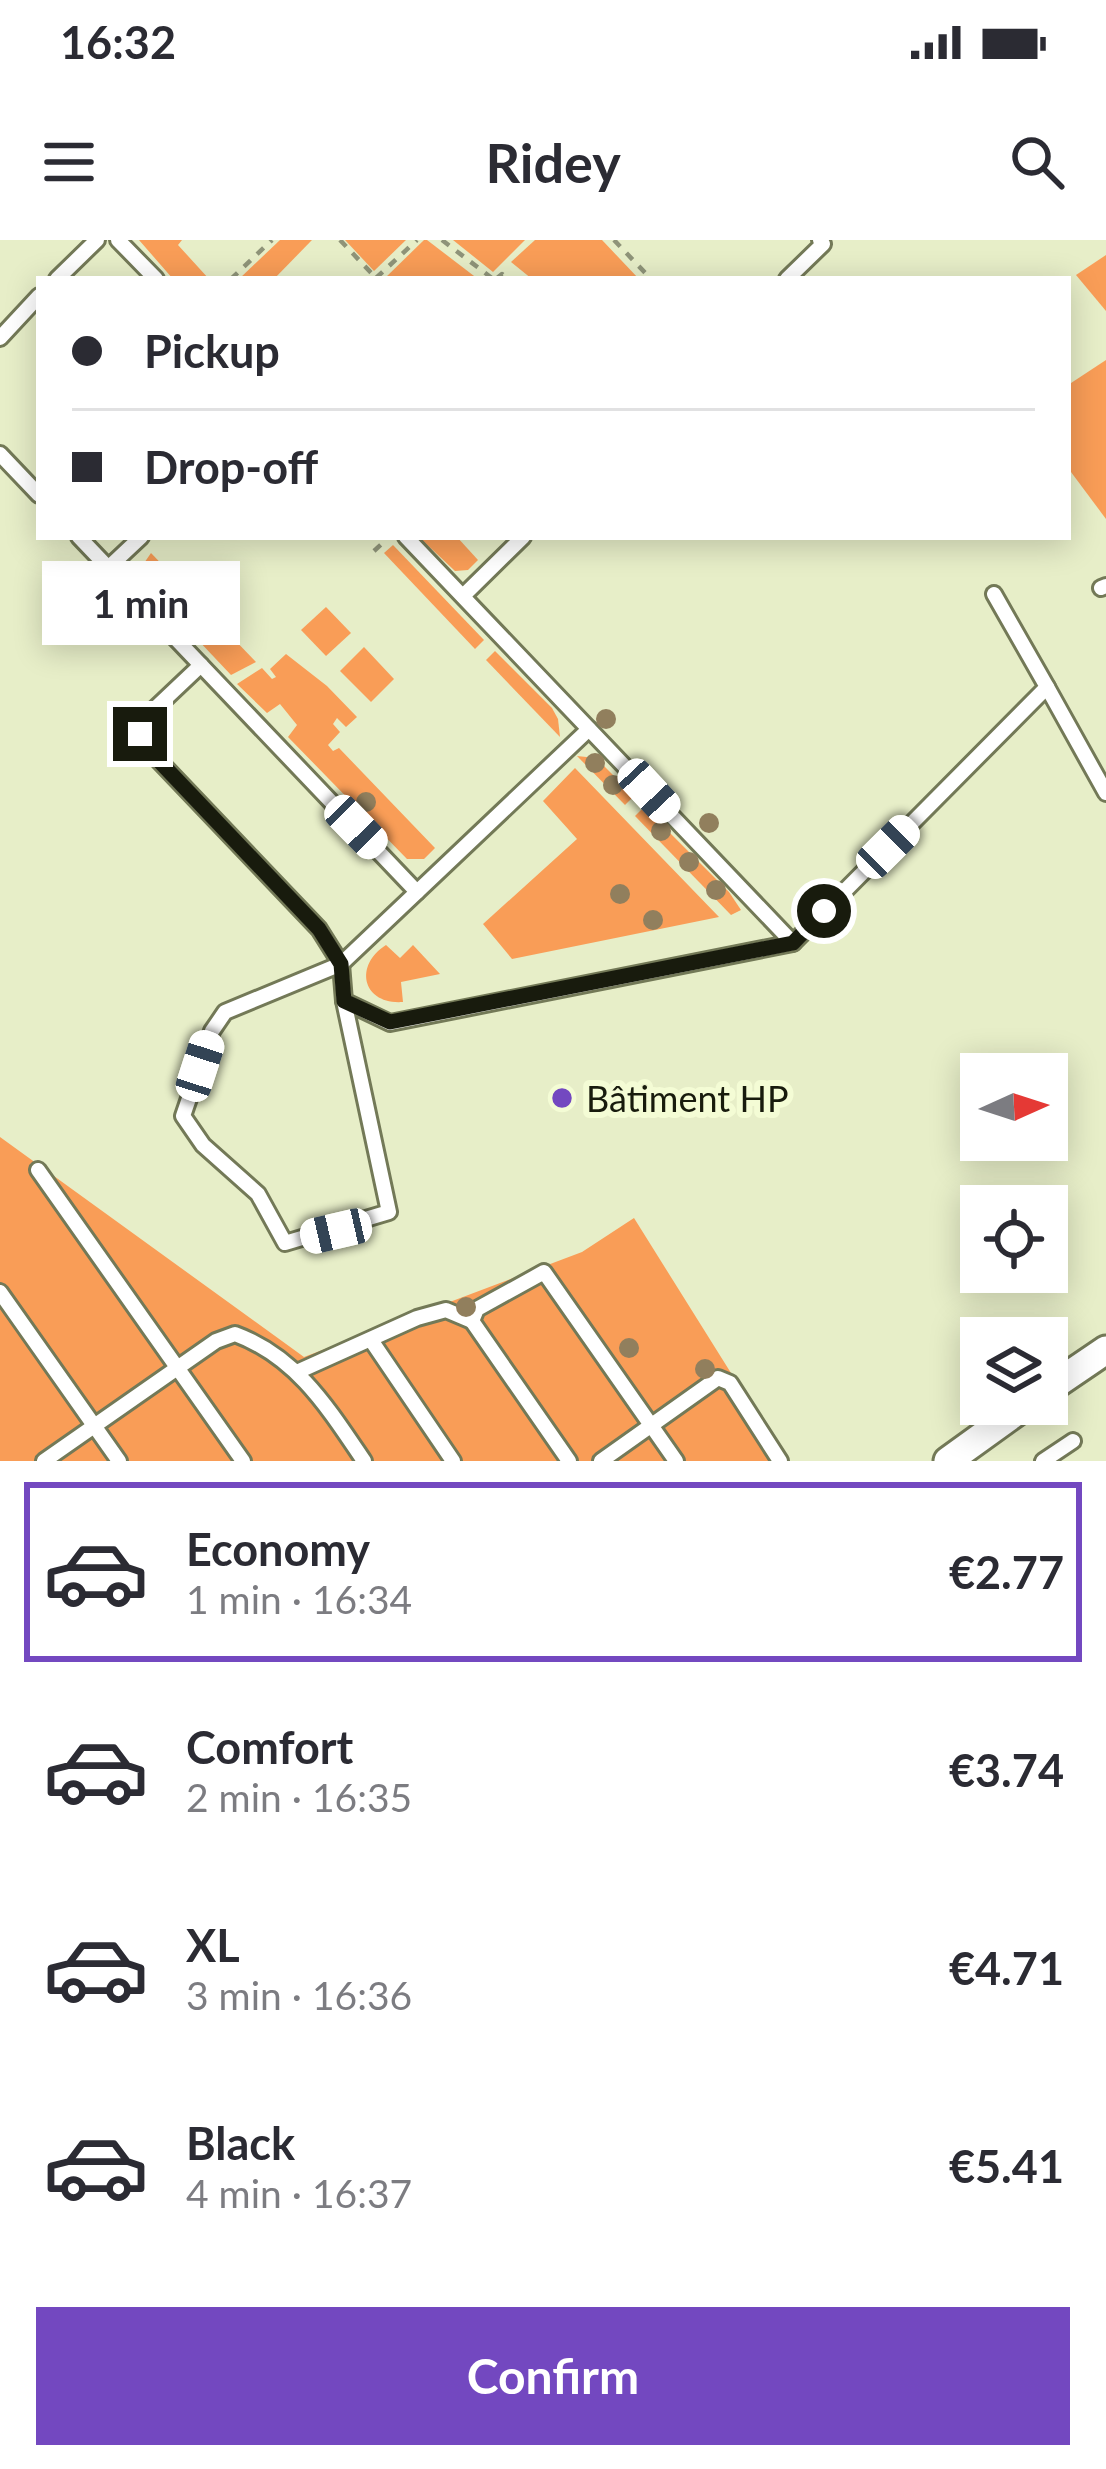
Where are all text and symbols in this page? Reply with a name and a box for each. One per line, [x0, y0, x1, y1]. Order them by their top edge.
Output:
text: 16:32 [60, 15, 176, 69]
icon: menu [36, 129, 102, 195]
icon: search [1004, 129, 1070, 195]
text: Ridey [485, 130, 621, 195]
text: Pickup [144, 324, 280, 378]
text: Drop-off [144, 440, 318, 494]
callout: 1 min [41, 560, 239, 644]
text: 1 min [93, 580, 189, 626]
route end [113, 707, 167, 761]
car [611, 752, 687, 830]
car [318, 789, 394, 865]
car [850, 809, 926, 885]
route start [797, 884, 851, 938]
car [172, 1026, 228, 1106]
north arrow [960, 1053, 1068, 1161]
map controls [960, 1053, 1068, 1425]
place label: Bâtiment HP [586, 1076, 789, 1120]
marker: Bâtiment HP [549, 1085, 575, 1111]
button: locate [960, 1185, 1068, 1293]
car [297, 1205, 375, 1257]
button: layers [960, 1317, 1068, 1425]
icon: car [42, 1518, 150, 1626]
text: Economy [186, 1522, 370, 1576]
text: €2.77 [949, 1545, 1064, 1599]
text: 1 min · 16:34 [186, 1576, 412, 1622]
icon: car [42, 1716, 150, 1824]
text: Comfort [186, 1720, 353, 1774]
text: €3.74 [949, 1743, 1064, 1797]
text: 2 min · 16:35 [186, 1774, 412, 1820]
icon: car [42, 1914, 150, 2022]
text: XL [186, 1918, 240, 1972]
text: €4.71 [949, 1941, 1064, 1995]
text: 3 min · 16:36 [186, 1972, 412, 2018]
icon: car [42, 2112, 150, 2220]
text: Black [186, 2116, 295, 2170]
text: €5.41 [949, 2139, 1064, 2193]
text: 4 min · 16:37 [186, 2170, 412, 2216]
button: Confirm [36, 2307, 1070, 2445]

